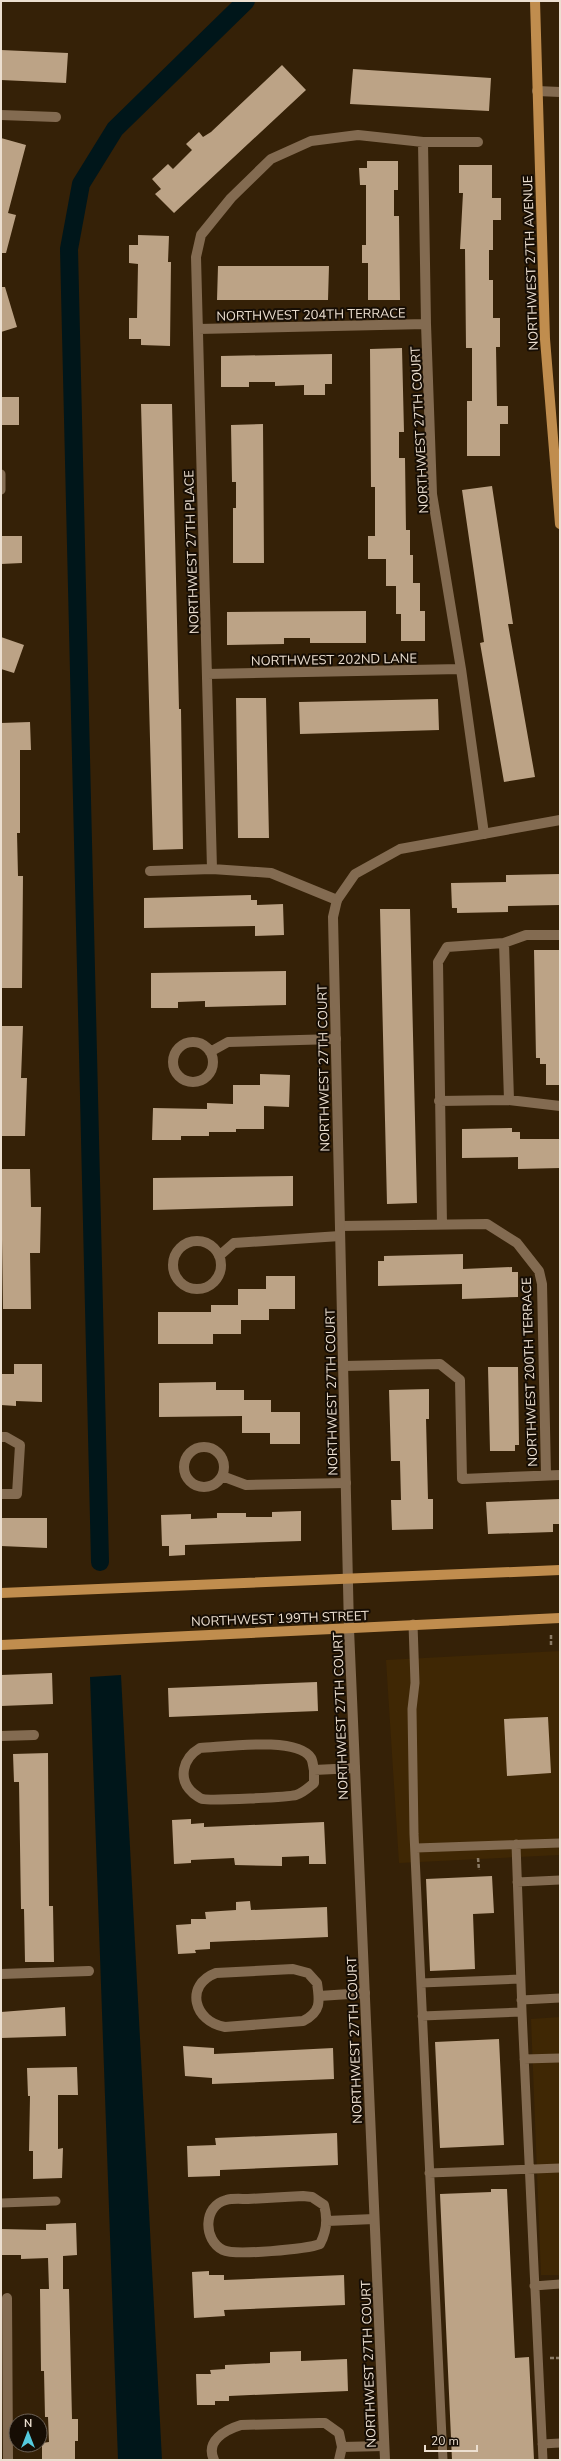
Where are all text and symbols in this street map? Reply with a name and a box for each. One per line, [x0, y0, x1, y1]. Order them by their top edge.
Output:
street label: NORTHWEST 27TH AVENUE [519, 175, 543, 351]
street label: NORTHWEST 204TH TERRACE [216, 304, 406, 326]
street label: NORTHWEST 27TH COURT [407, 346, 433, 514]
street label: NORTHWEST 27TH PLACE [180, 470, 204, 634]
street label: NORTHWEST 202ND LANE [251, 650, 417, 670]
street label: NORTHWEST 27TH COURT [314, 984, 334, 1152]
street label: NORTHWEST 200TH TERRACE [518, 1277, 542, 1467]
street label: NORTHWEST 27TH COURT [322, 1308, 342, 1476]
street label: NORTHWEST 199TH STREET [191, 1607, 370, 1631]
street label: NORTHWEST 27TH COURT [329, 1632, 353, 1800]
street label: NORTHWEST 27TH COURT [343, 1956, 367, 2124]
street label: NORTHWEST 27TH COURT [357, 2280, 381, 2448]
north arrow [8, 2413, 48, 2453]
text: N [24, 2416, 32, 2431]
scale bar [425, 2427, 477, 2453]
text: 20 m [431, 2433, 459, 2449]

